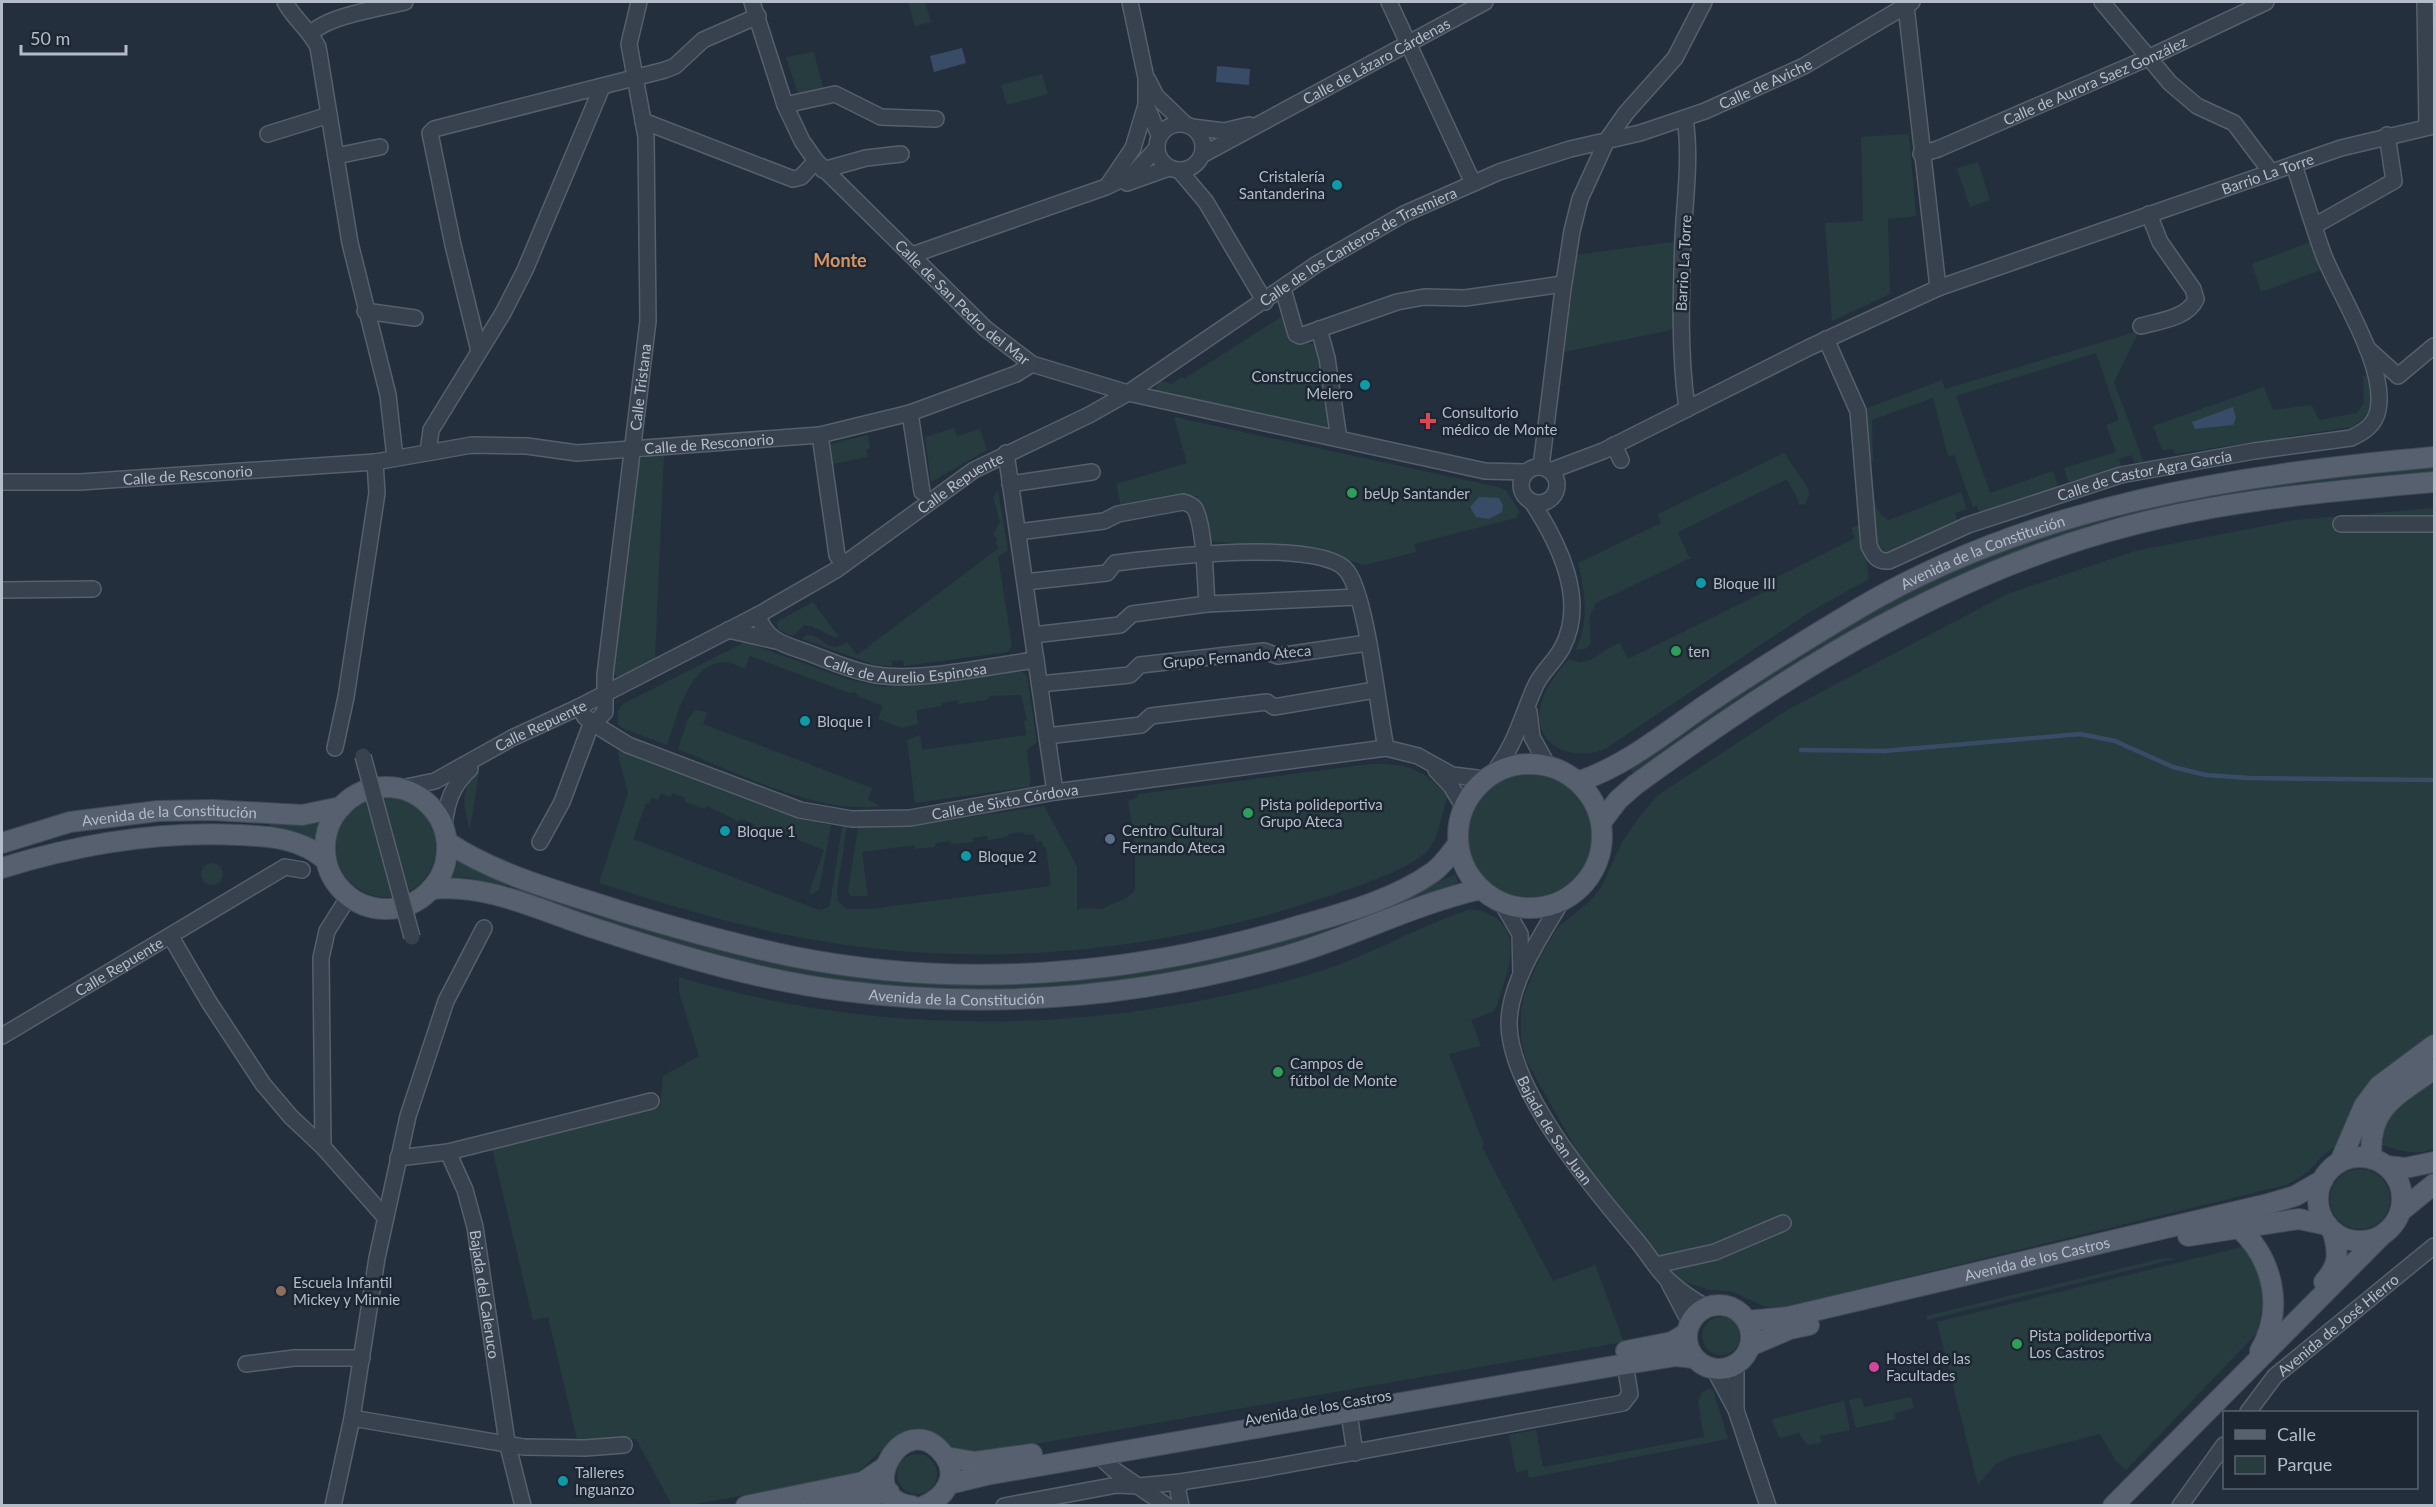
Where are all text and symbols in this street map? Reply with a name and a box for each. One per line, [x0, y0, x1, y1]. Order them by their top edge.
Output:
street label: Calle de Lázaro Cárdenas [1299, 14, 1453, 108]
scale bar [21, 18, 126, 56]
text: 50 m [30, 27, 70, 49]
street label: Calle de Aurora Saez González [2000, 32, 2190, 129]
street label: Calle de Aviche [1716, 54, 1815, 113]
street label: Barrio La Torre [2219, 149, 2316, 198]
place label: Cristalería Santanderina [1239, 167, 1325, 202]
marker: Cristalería Santanderina [1330, 178, 1344, 192]
street label: Calle de los Canteros de Trasmiera [1256, 183, 1459, 310]
street label: Barrio La Torre [1671, 214, 1695, 312]
street label: Calle de San Pedro del Mar [892, 235, 1034, 369]
district label: Monte [813, 249, 867, 271]
street label: Calle Tristana [626, 343, 654, 432]
place label: Construcciones Melero [1251, 367, 1353, 402]
marker: Construcciones Melero [1358, 378, 1372, 392]
place label: Consultorio médico de Monte [1442, 403, 1558, 438]
marker: Consultorio médico de Monte [1419, 412, 1437, 430]
street label: Calle de Resconorio [644, 429, 774, 457]
street label: Calle de Castor Agra García [2055, 446, 2233, 504]
street label: Calle Repuente [914, 448, 1006, 517]
street label: Calle de Resconorio [122, 461, 253, 488]
place label: beUp Santander [1364, 484, 1470, 502]
marker: beUp Santander [1345, 486, 1359, 500]
street label: Avenida de la Constitución [1897, 511, 2067, 593]
place label: Bloque III [1713, 574, 1776, 592]
marker: Bloque III [1694, 576, 1708, 590]
street label: Grupo Fernando Ateca [1162, 641, 1312, 671]
place label: ten [1688, 642, 1710, 660]
marker: ten [1669, 644, 1683, 658]
street label: Calle de Aurelio Espinosa [821, 651, 988, 686]
street label: Calle Repuente [491, 696, 589, 755]
place label: Bloque I [817, 712, 871, 730]
marker: Bloque I [798, 714, 812, 728]
street label: Calle de Sixto Córdova [930, 780, 1079, 823]
place label: Pista polideportiva Grupo Ateca [1260, 795, 1383, 830]
street label: Avenida de la Constitución [81, 801, 257, 829]
marker: Pista polideportiva Grupo Ateca [1241, 806, 1255, 820]
place label: Centro Cultural Fernando Ateca [1122, 821, 1225, 856]
place label: Bloque 1 [737, 822, 796, 840]
marker: Bloque 1 [718, 824, 732, 838]
marker: Centro Cultural Fernando Ateca [1103, 832, 1117, 846]
place label: Bloque 2 [978, 847, 1037, 865]
marker: Bloque 2 [959, 849, 973, 863]
street label: Calle Repuente [71, 933, 166, 999]
street label: Avenida de la Constitución [868, 985, 1045, 1009]
place label: Campos de fútbol de Monte [1290, 1054, 1397, 1089]
marker: Campos de fútbol de Monte [1271, 1065, 1285, 1079]
street label: Bajada de San Juan [1514, 1073, 1596, 1188]
street label: Bajada del Caleruco [467, 1229, 503, 1360]
street label: Avenida de los Castros [1962, 1233, 2112, 1284]
street label: Avenida de José Hierro [2273, 1270, 2402, 1380]
place label: Escuela Infantil Mickey y Minnie [293, 1273, 400, 1308]
marker: Escuela Infantil Mickey y Minnie [274, 1284, 288, 1298]
place label: Pista polideportiva Los Castros [2029, 1326, 2152, 1361]
marker: Pista polideportiva Los Castros [2010, 1337, 2024, 1351]
place label: Hostel de las Facultades [1886, 1349, 1971, 1384]
marker: Hostel de las Facultades [1867, 1360, 1881, 1374]
street label: Avenida de los Castros [1243, 1385, 1393, 1429]
legend [2223, 1411, 2418, 1489]
text: Calle [2277, 1423, 2316, 1445]
text: Parque [2277, 1453, 2332, 1475]
place label: Talleres Inguanzo [575, 1463, 635, 1498]
marker: Talleres Inguanzo [556, 1474, 570, 1488]

